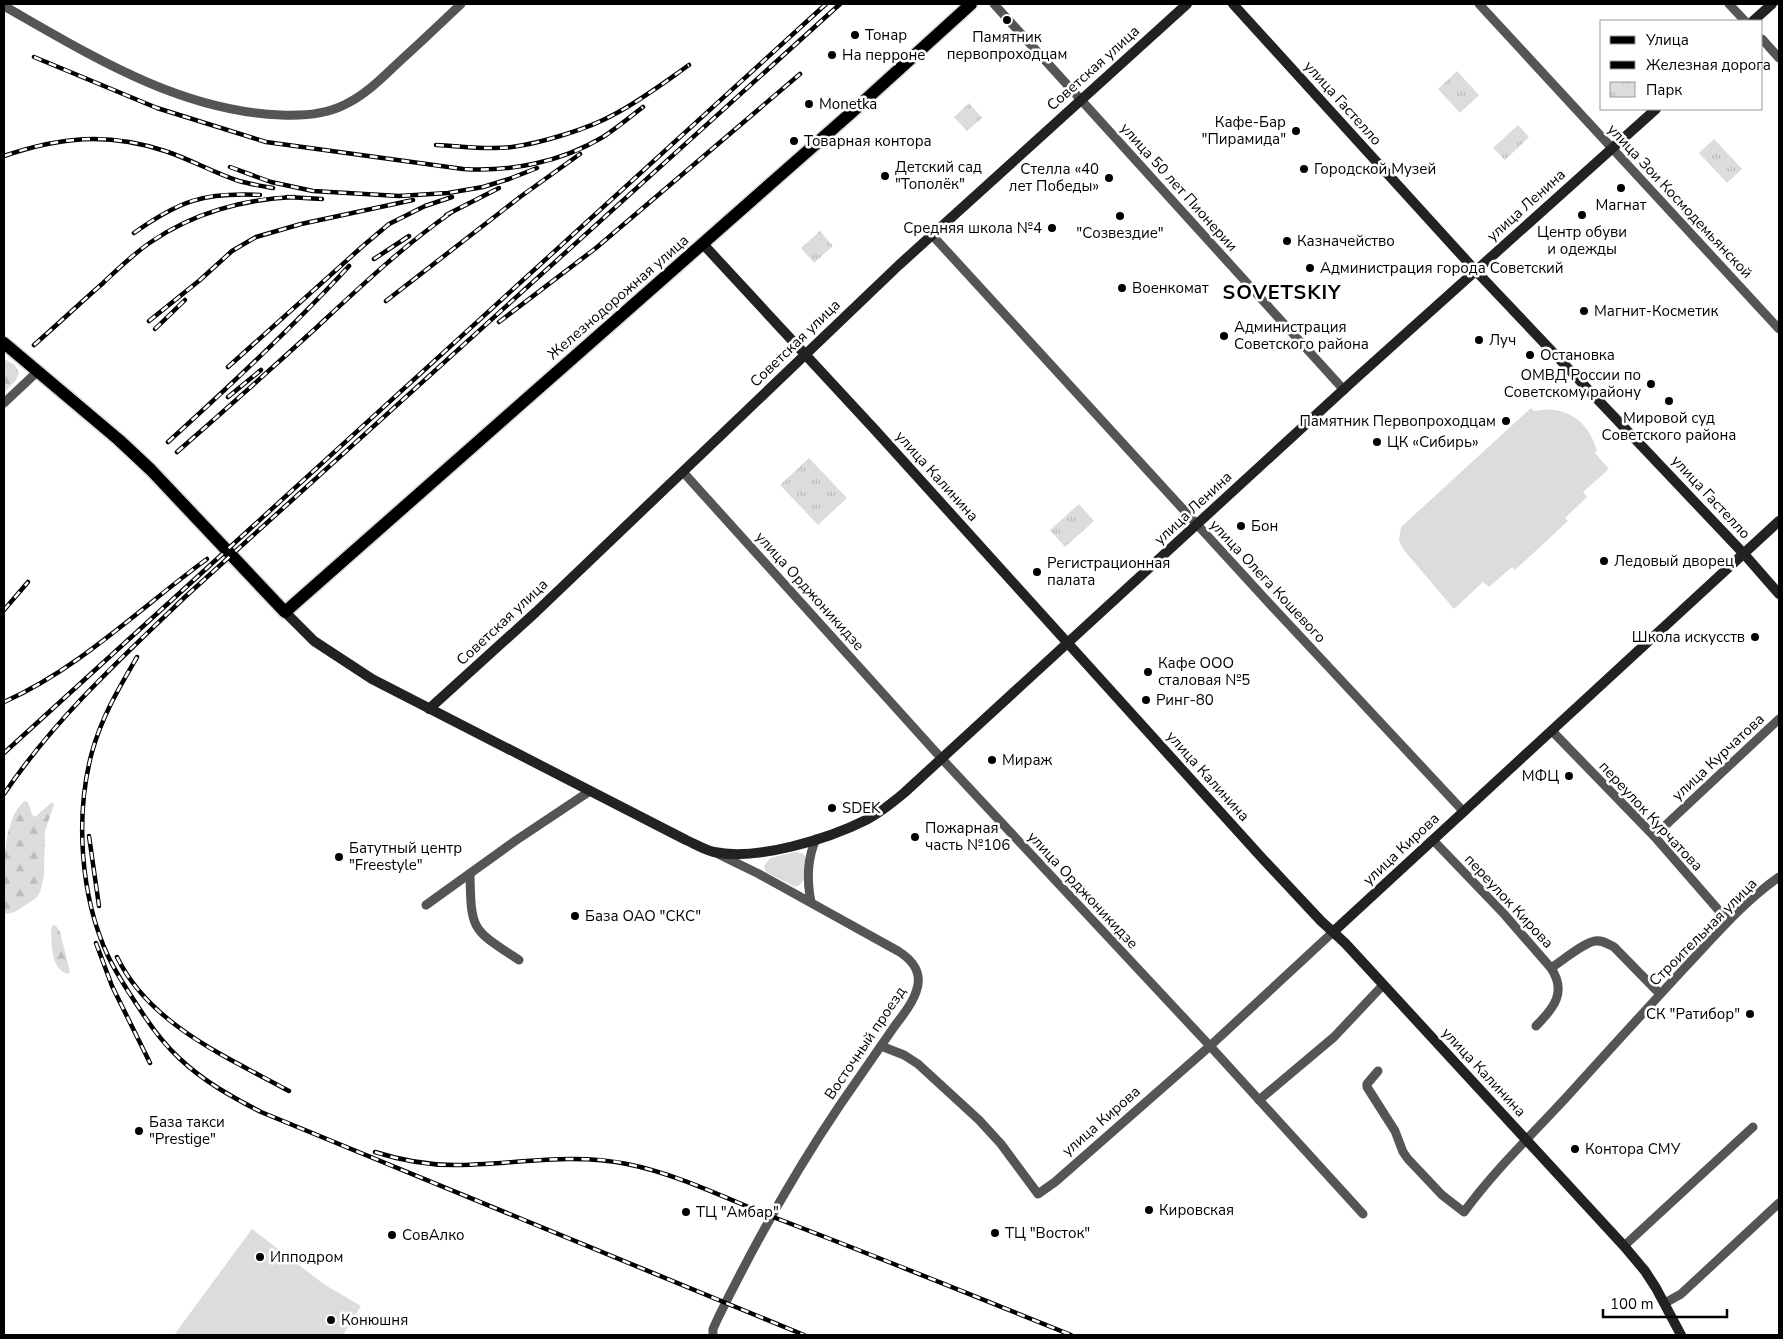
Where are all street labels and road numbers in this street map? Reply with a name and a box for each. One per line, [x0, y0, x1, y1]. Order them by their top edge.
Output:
street label: Советская улица [1042, 21, 1144, 115]
street label: улица Гастелло [1300, 56, 1386, 150]
street label: улица 50 лет Пионерии [1116, 118, 1242, 256]
street label: улица Зои Космодемьянской [1603, 120, 1757, 282]
street label: улица Ленина [1482, 164, 1570, 246]
street label: Железнодорожная улица [543, 230, 693, 364]
street label: Советская улица [746, 295, 844, 391]
street label: улица Калинина [891, 426, 983, 526]
street label: улица Гастелло [1667, 451, 1755, 543]
street label: улица Ленина [1150, 467, 1236, 549]
street label: улица Олега Кошевого [1205, 515, 1331, 647]
street label: улица Орджоникидзе [751, 527, 869, 655]
street label: Советская улица [452, 574, 552, 670]
street label: улица Курчатова [1667, 709, 1769, 805]
street label: улица Калинина [1162, 726, 1254, 826]
street label: переулок Курчатова [1595, 757, 1707, 875]
street label: улица Кирова [1358, 808, 1444, 890]
street label: улица Орджоникидзе [1023, 827, 1143, 953]
street label: переулок Кирова [1460, 850, 1558, 952]
street label: Строительная улица [1645, 874, 1761, 990]
street label: Восточный проезд [820, 982, 910, 1103]
street label: улица Калинина [1437, 1023, 1531, 1121]
street label: улица Кирова [1058, 1081, 1144, 1161]

